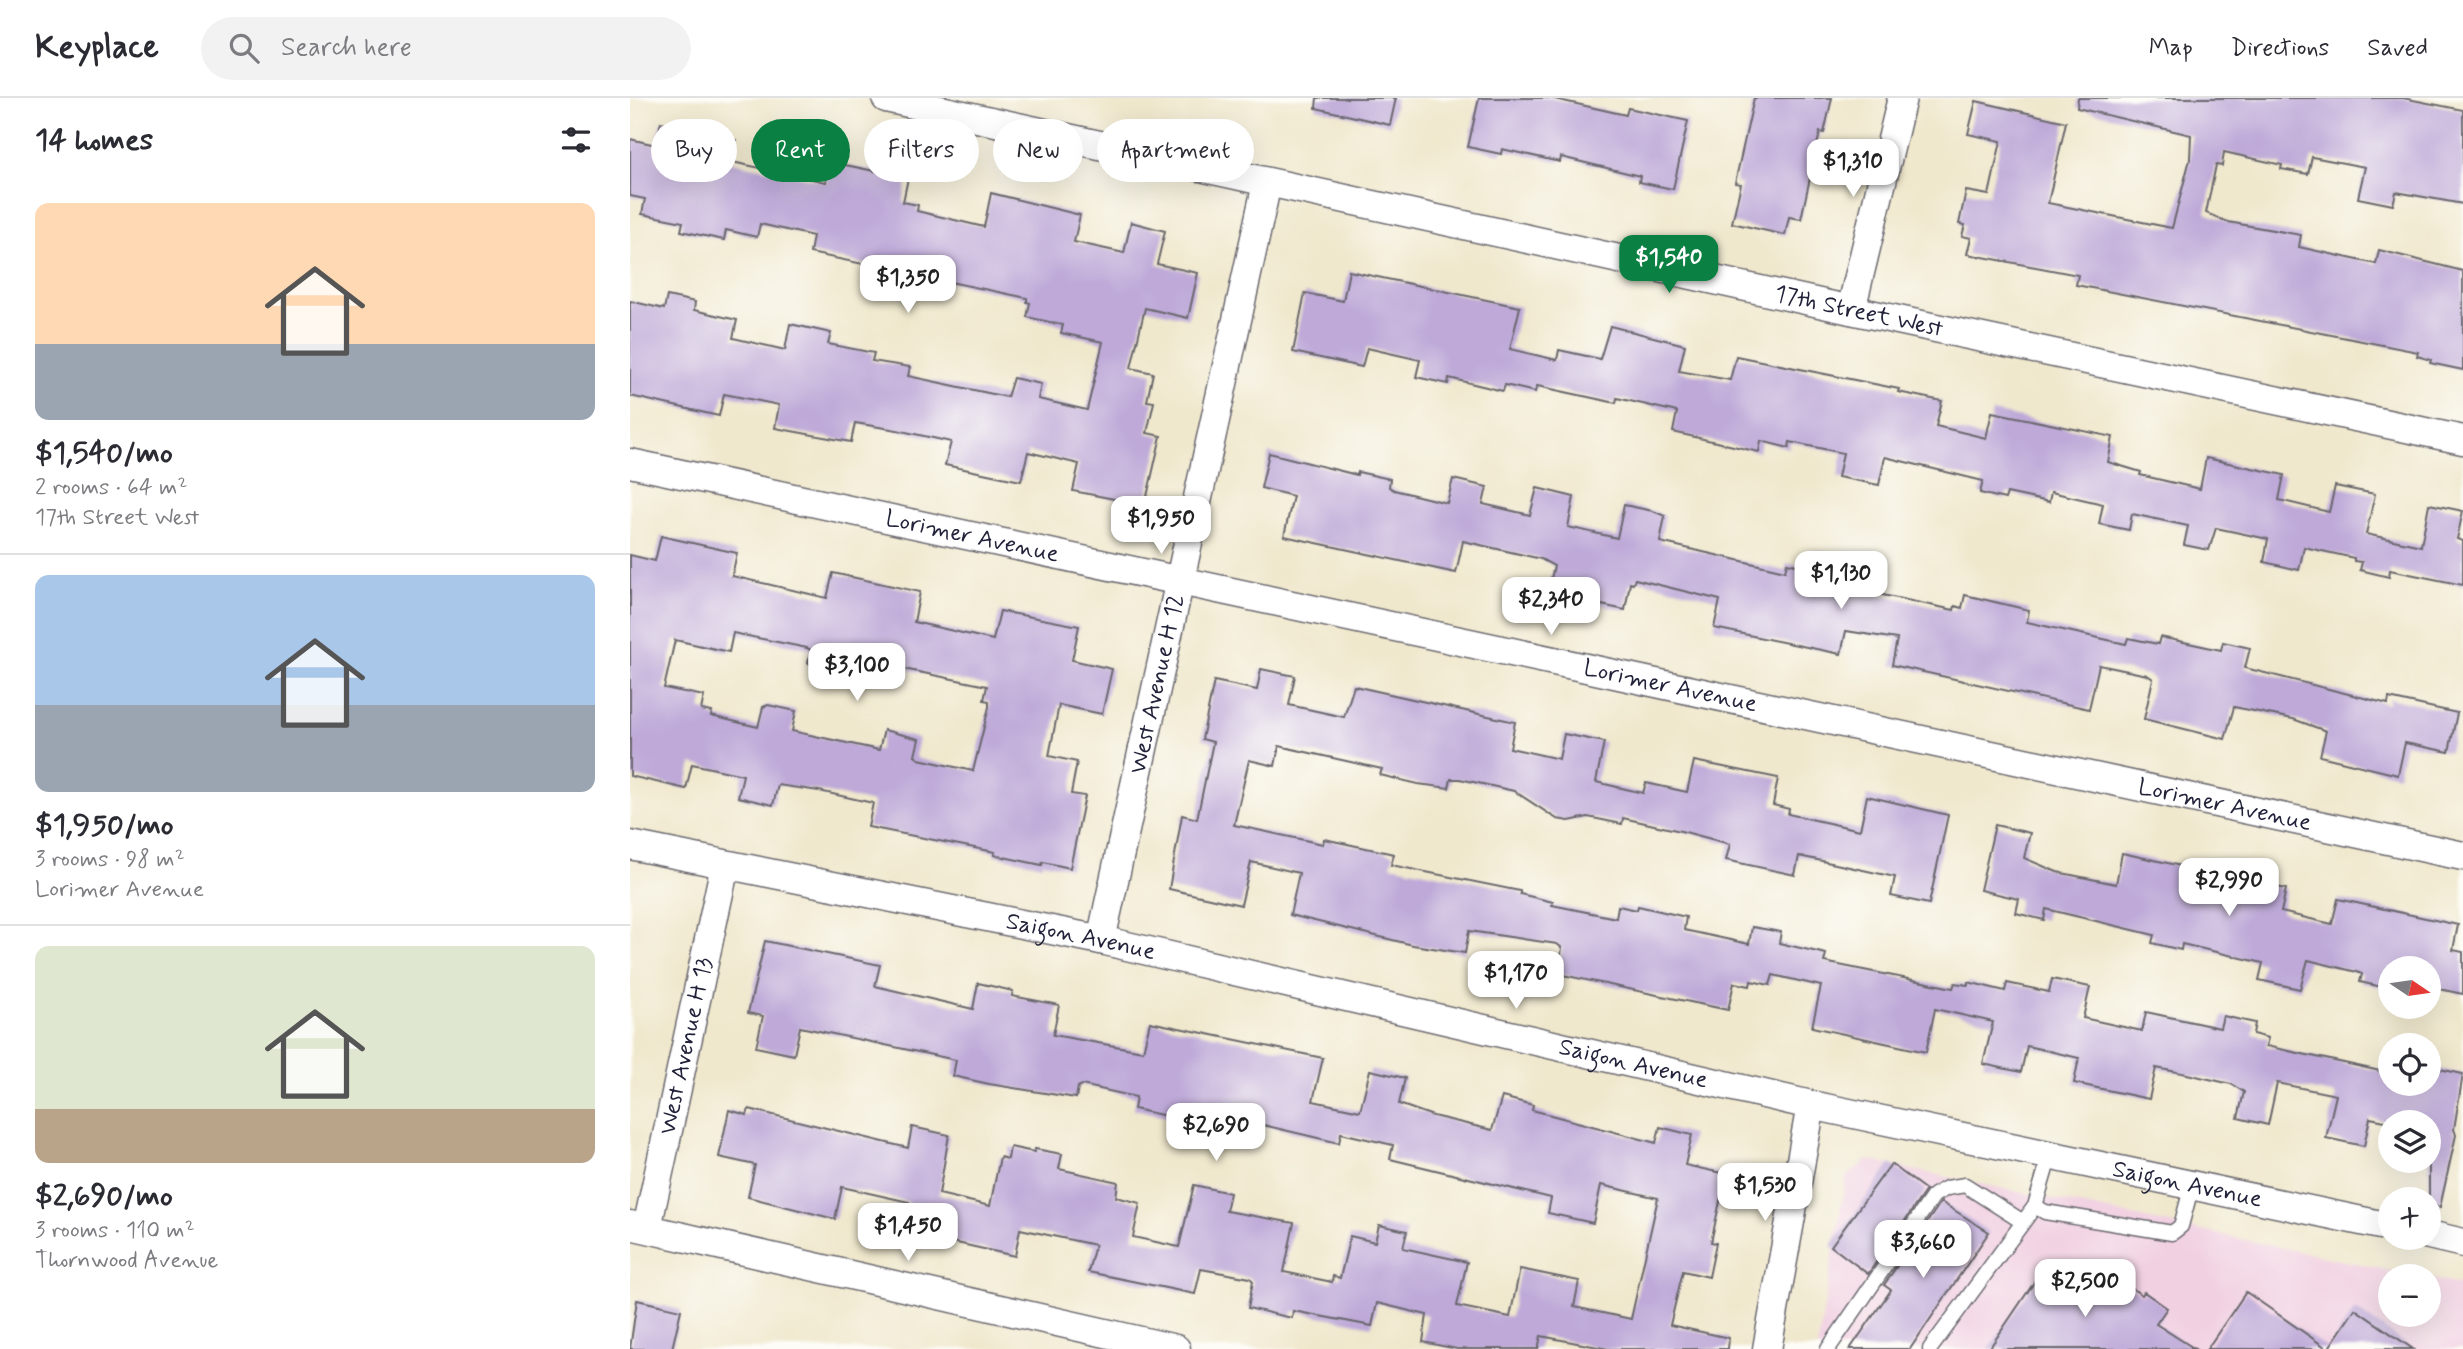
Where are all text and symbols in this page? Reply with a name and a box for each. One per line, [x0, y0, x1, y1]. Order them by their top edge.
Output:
search box [201, 17, 691, 80]
text: Keyplace [35, 26, 159, 70]
icon: search [225, 29, 263, 67]
text: Search here [281, 31, 412, 65]
text: Map [2149, 33, 2193, 64]
text: Directions [2231, 33, 2329, 64]
text: Saved [2367, 33, 2428, 64]
chip: Buy [651, 119, 737, 182]
chip: Rent [751, 119, 850, 182]
chip: Filters [864, 119, 979, 182]
chip: New [993, 119, 1083, 182]
chip: Apartment [1097, 119, 1254, 182]
text: 14 homes [35, 121, 153, 160]
icon: filters [557, 121, 595, 159]
pin: $1,310 [1796, 140, 1910, 199]
text: $1,310 [1823, 147, 1883, 177]
pin: $1,540 [1612, 236, 1726, 295]
text: $1,540 [1635, 243, 1703, 273]
icon: home [252, 248, 378, 374]
pin: $1,350 [851, 256, 965, 315]
text: $1,350 [876, 263, 940, 293]
street label: 17th Street West [1772, 278, 1946, 345]
text: $1,540/mo [35, 434, 173, 473]
text: 2 rooms · 64 m² [35, 473, 187, 503]
pin: $1,950 [1104, 496, 1218, 556]
text: 17th Street West [35, 503, 199, 533]
street label: Lorimer Avenue [883, 503, 1062, 570]
text: $1,950 [1127, 504, 1195, 534]
pin: $1,130 [1784, 552, 1898, 611]
text: $1,130 [1811, 559, 1871, 589]
pin: $2,340 [1494, 578, 1608, 637]
text: $2,340 [1518, 585, 1584, 615]
street label: West Avenue H 12 [1122, 591, 1192, 777]
icon: home [252, 620, 378, 746]
pin: $3,100 [800, 644, 914, 703]
text: $3,100 [824, 651, 890, 681]
street label: Lorimer Avenue [1581, 652, 1760, 720]
street label: Lorimer Avenue [2135, 771, 2315, 839]
text: $1,950/mo [35, 806, 174, 845]
text: 3 rooms · 98 m² [35, 845, 185, 875]
pin: $2,990 [2172, 858, 2286, 918]
text: $2,990 [2195, 866, 2263, 896]
text: Lorimer Avenue [35, 875, 204, 905]
street label: Saigon Avenue [1003, 906, 1159, 968]
pin: $1,170 [1459, 951, 1573, 1011]
street label: West Avenue H 13 [652, 955, 720, 1138]
north arrow [2378, 956, 2441, 1018]
map controls [2378, 956, 2441, 1327]
text: $1,170 [1484, 959, 1548, 989]
icon: home [252, 991, 378, 1117]
street label: Saigon Avenue [1556, 1031, 1711, 1096]
button: locate [2378, 1033, 2441, 1096]
pin: $2,690 [1159, 1104, 1273, 1163]
button: layers [2378, 1110, 2441, 1173]
text: $2,690 [1182, 1111, 1250, 1141]
street label: Saigon Avenue [2110, 1153, 2265, 1215]
pin: $1,530 [1708, 1164, 1822, 1223]
text: $1,530 [1733, 1171, 1797, 1201]
text: $2,690/mo [35, 1177, 173, 1216]
button: + [2378, 1187, 2441, 1250]
pin: $1,450 [851, 1204, 965, 1263]
text: $1,450 [874, 1211, 942, 1241]
text: 3 rooms · 110 m² [35, 1216, 195, 1246]
pin: $3,660 [1866, 1220, 1980, 1280]
text: $3,660 [1890, 1228, 1956, 1258]
text: Thornwood Avenue [35, 1246, 218, 1276]
pin: $2,500 [2028, 1260, 2142, 1319]
button: − [2378, 1264, 2441, 1327]
text: $2,500 [2051, 1267, 2119, 1297]

